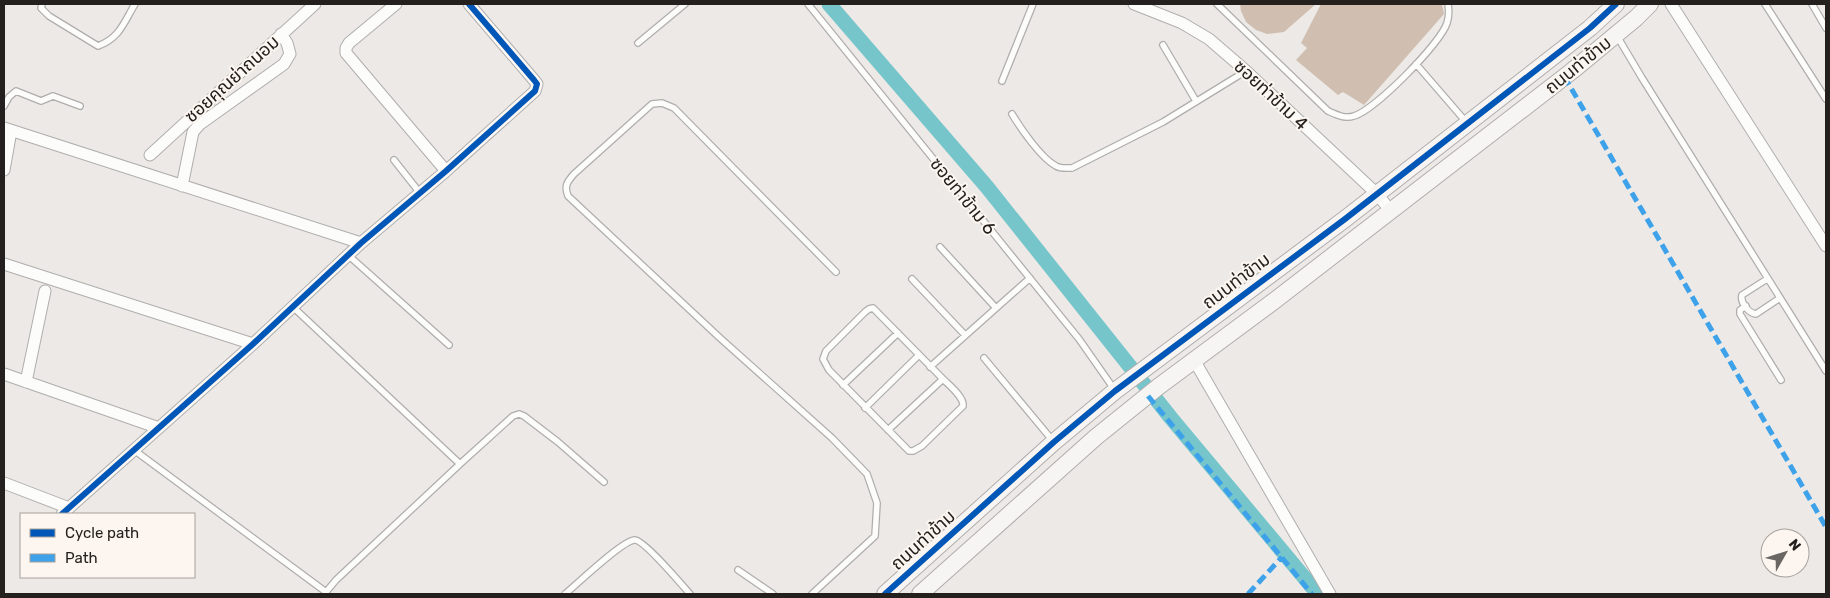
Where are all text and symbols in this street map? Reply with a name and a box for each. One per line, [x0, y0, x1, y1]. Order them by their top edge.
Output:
street label: ซอยคุณย่าถนอม [180, 31, 284, 127]
street label: ถนนท่าข้าม [1540, 31, 1616, 99]
street label: ซอยท่าข้าม 4 [1229, 55, 1313, 135]
street label: ซอยท่าข้าม 6 [925, 153, 1001, 239]
street label: ถนนท่าข้าม [1198, 248, 1274, 314]
street label: ถนนท่าข้าม [886, 505, 960, 575]
legend [20, 513, 195, 578]
text: Cycle path [65, 524, 139, 542]
north arrow [1760, 528, 1810, 578]
text: N [1785, 536, 1804, 554]
text: Path [65, 549, 98, 567]

